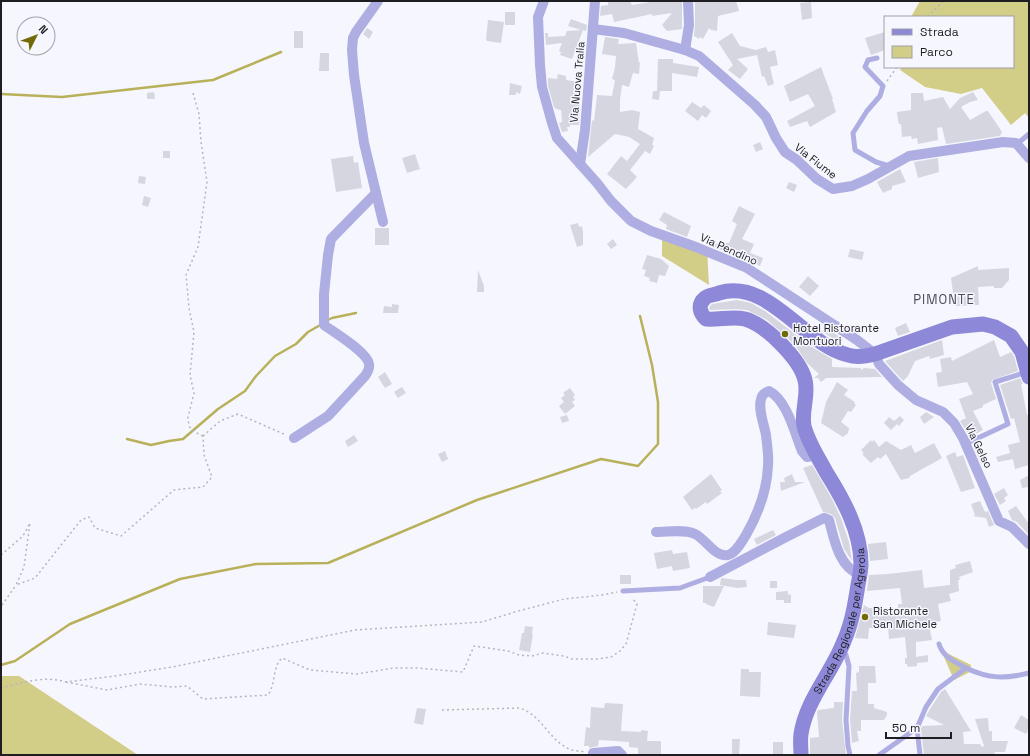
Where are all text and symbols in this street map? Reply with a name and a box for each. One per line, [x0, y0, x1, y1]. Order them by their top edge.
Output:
north arrow [16, 16, 56, 56]
legend [884, 16, 1014, 68]
text: N [36, 22, 51, 37]
text: Strada [920, 24, 959, 40]
street label: Via Nuova Tralia [566, 40, 588, 123]
text: Parco [920, 44, 953, 60]
street label: Via Fiume [792, 140, 840, 182]
street label: Via Pendino [698, 230, 760, 268]
district label: PIMONTE [913, 291, 975, 308]
place label: Hotel Ristorante Montuori [793, 321, 879, 348]
marker: Hotel Ristorante Montuori [780, 329, 790, 339]
street label: Via Gelso [962, 421, 996, 471]
street label: Strada Regionale per Agerola [810, 546, 868, 697]
place label: Ristorante San Michele [873, 604, 937, 631]
marker: Ristorante San Michele [860, 612, 870, 622]
scale bar [886, 714, 951, 740]
text: 50 m [892, 720, 920, 736]

